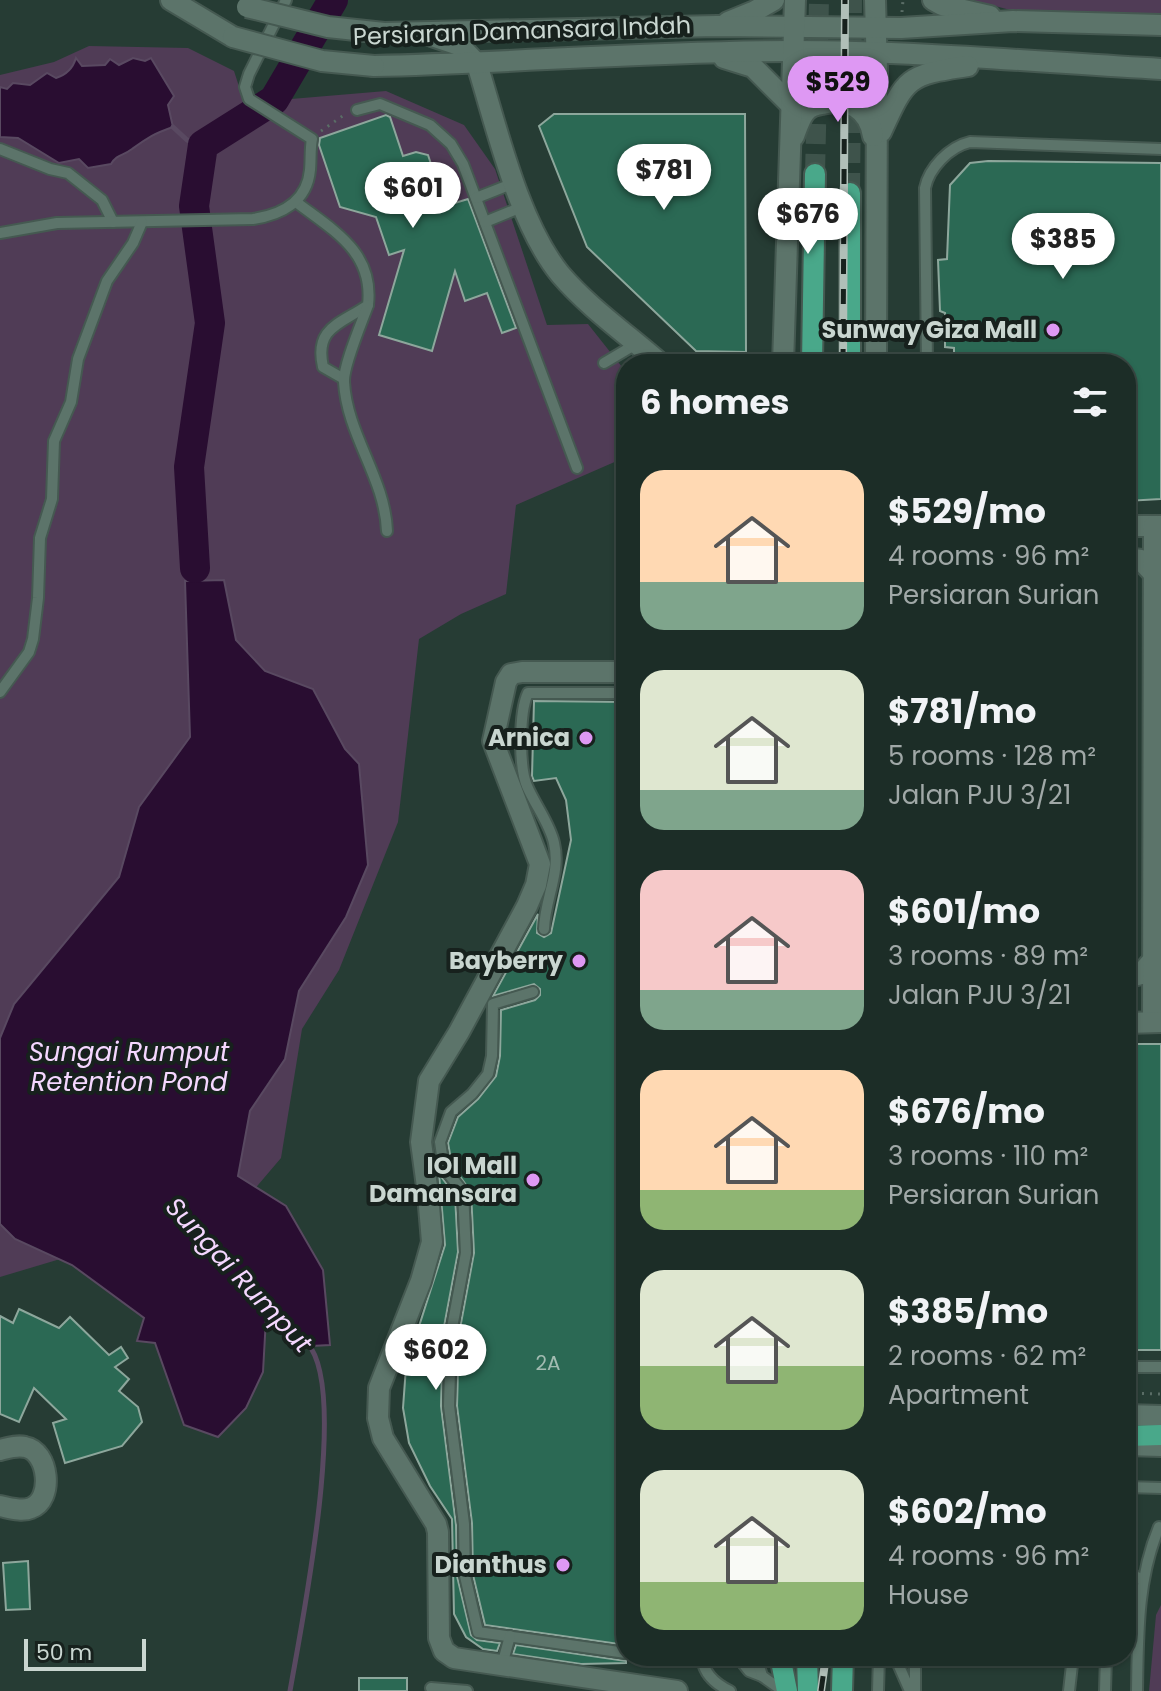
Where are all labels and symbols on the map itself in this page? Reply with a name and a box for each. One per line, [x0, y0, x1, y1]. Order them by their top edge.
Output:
street label: Persiaran Damansara Indah [352, 8, 692, 53]
pin: $529 [791, 56, 885, 124]
pin: $781 [617, 144, 711, 212]
pin: $601 [366, 162, 460, 230]
pin: $676 [761, 188, 855, 256]
pin: $385 [1016, 213, 1110, 281]
place label: Sunway Giza Mall [821, 313, 1037, 346]
marker: Sunway Giza Mall [1044, 321, 1062, 339]
place label: Arnica [488, 721, 570, 754]
marker: Arnica [577, 729, 595, 747]
place label: Bayberry [449, 944, 564, 977]
marker: Bayberry [570, 952, 588, 970]
water label: Sungai Rumput Retention Pond [29, 1034, 230, 1100]
place label: IOI Mall Damansara [369, 1149, 517, 1210]
marker: IOI Mall Damansara [524, 1171, 542, 1189]
water label: Sungai Rumput [157, 1189, 321, 1361]
pin: $602 [389, 1324, 483, 1392]
house number: 2A [536, 1349, 560, 1377]
place label: Dianthus [435, 1548, 547, 1581]
marker: Dianthus [554, 1556, 572, 1574]
scale bar [24, 1635, 146, 1671]

